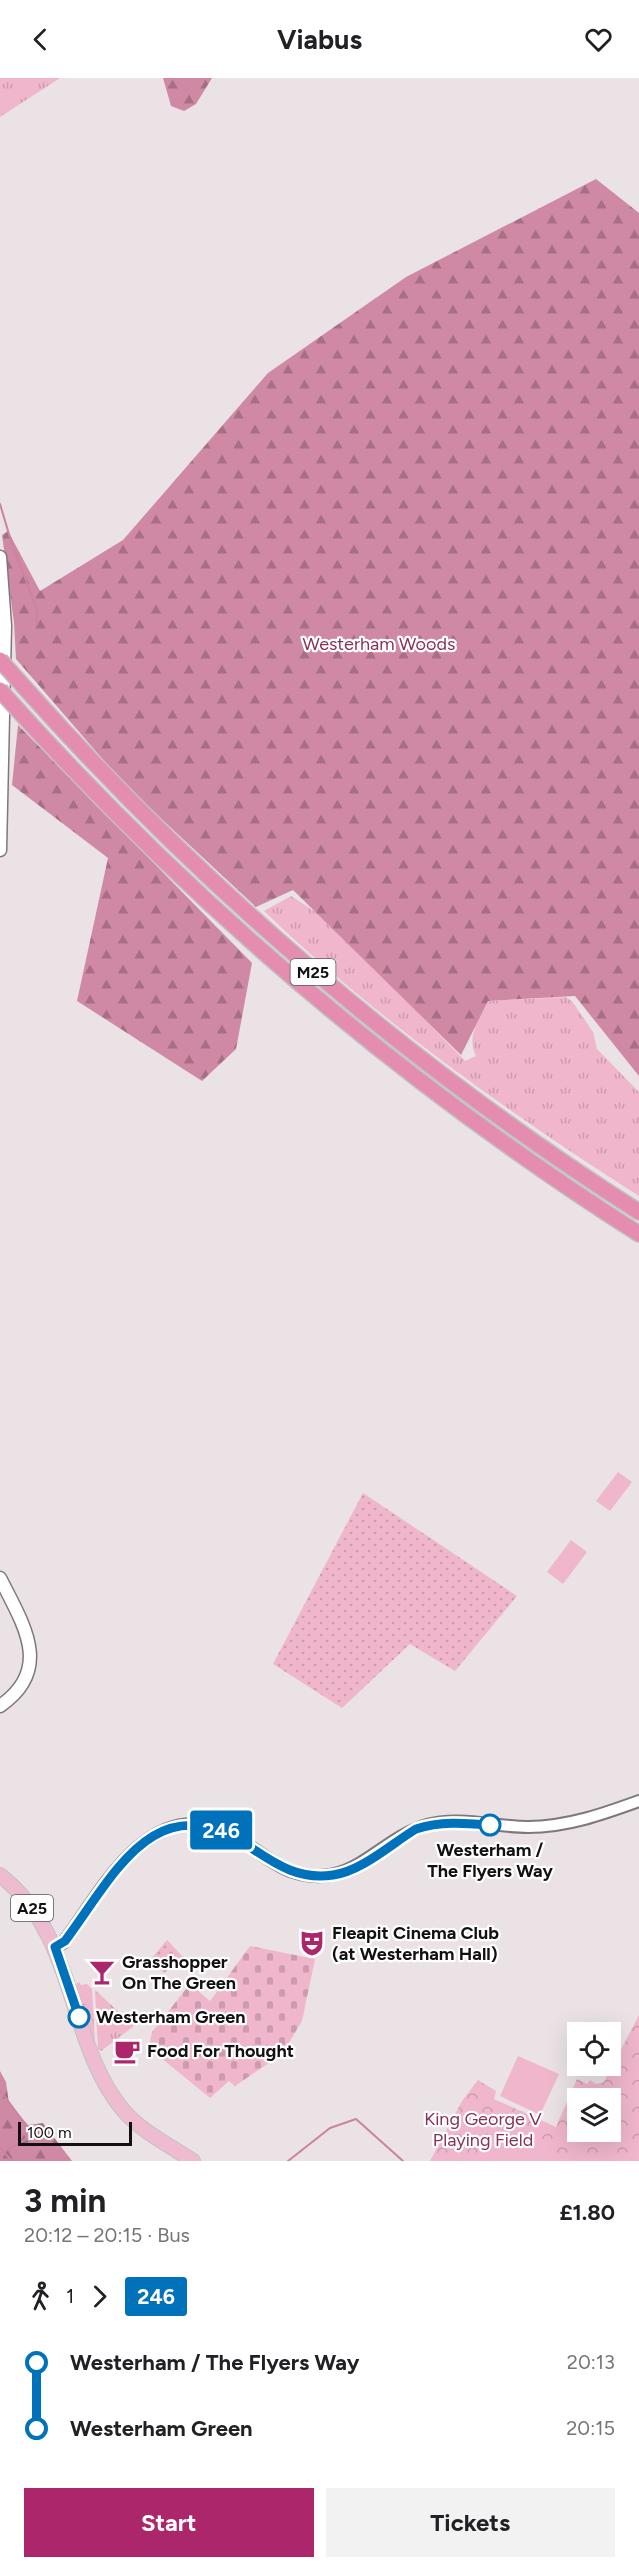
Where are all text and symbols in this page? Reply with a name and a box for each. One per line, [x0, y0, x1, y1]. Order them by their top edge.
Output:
icon: back [24, 23, 57, 56]
text: Viabus [277, 23, 362, 56]
icon: heart [582, 23, 615, 56]
park label: Westerham Woods [303, 633, 455, 655]
road number: M25 [290, 959, 336, 985]
line badge: 246 [186, 1810, 256, 1850]
marker: Westerham / The Flyers Way [479, 1814, 501, 1836]
text: 246 [202, 1818, 240, 1843]
place label: Westerham / The Flyers Way [427, 1839, 553, 1882]
road number: A25 [11, 1895, 53, 1921]
place label: Fleapit Cinema Club (at Westerham Hall) [332, 1922, 499, 1965]
theatre icon: Fleapit Cinema Club (at Westerham Hall) [297, 1928, 327, 1958]
place label: Grasshopper On The Green [122, 1951, 236, 1994]
bar icon: Grasshopper On The Green [87, 1957, 117, 1987]
marker: Westerham Green [68, 2006, 90, 2028]
place label: Westerham Green [96, 2006, 245, 2028]
map controls [567, 2022, 621, 2142]
button: locate [567, 2022, 621, 2076]
cafe icon: Food For Thought [112, 2036, 142, 2066]
place label: Food For Thought [147, 2040, 294, 2062]
button: layers [567, 2088, 621, 2142]
park label: King George V Playing Field [424, 2108, 542, 2151]
scale bar [18, 2119, 132, 2146]
text: 100 m [27, 2123, 72, 2142]
text: 3 min [24, 2181, 106, 2220]
text: £1.80 [559, 2199, 615, 2226]
text: 20:12 – 20:15 · Bus [24, 2223, 190, 2247]
icon: walk [24, 2280, 57, 2313]
icon: forward [83, 2280, 116, 2313]
text: 1 [66, 2284, 74, 2308]
text: 246 [137, 2284, 175, 2309]
text: Westerham / The Flyers Way [70, 2349, 359, 2376]
text: 20:13 [567, 2350, 615, 2374]
text: Westerham Green [70, 2415, 253, 2442]
text: 20:15 [566, 2416, 615, 2440]
button: Start [24, 2488, 314, 2557]
button: Tickets [326, 2488, 615, 2557]

